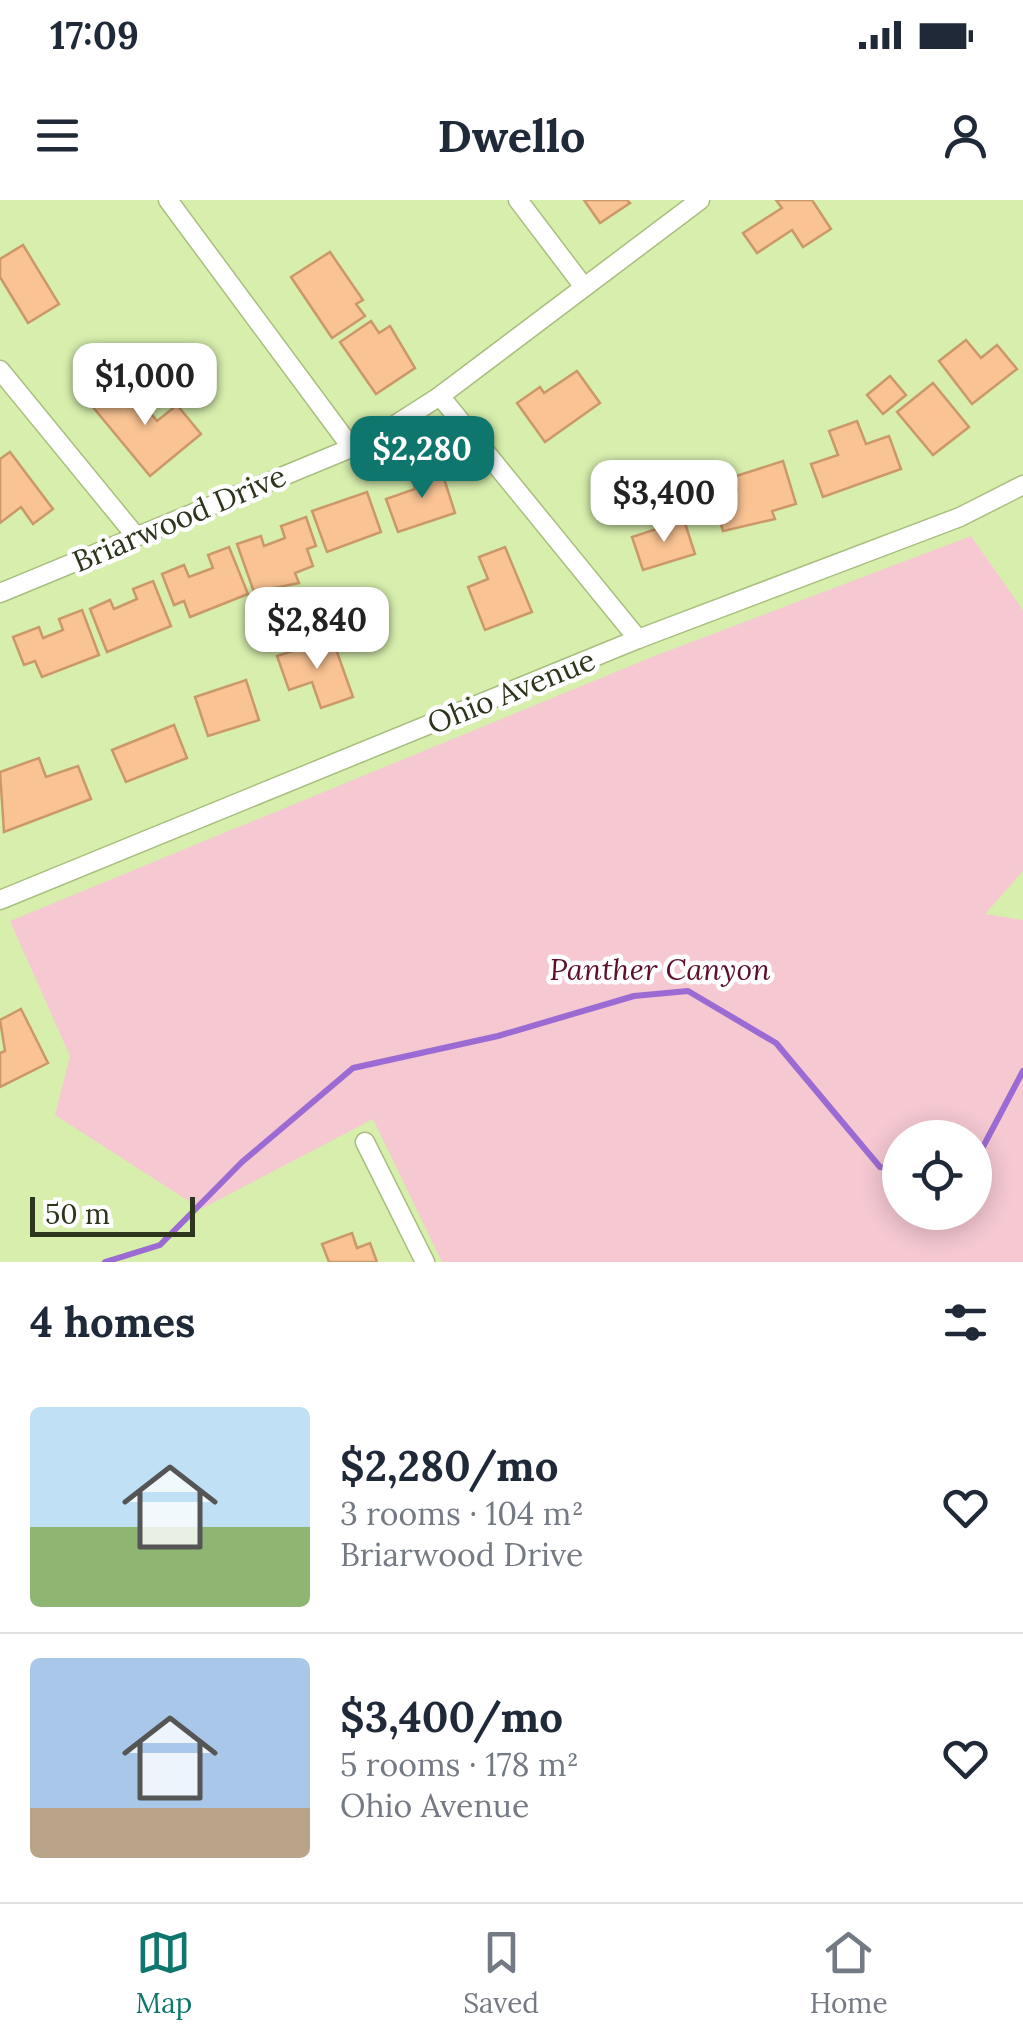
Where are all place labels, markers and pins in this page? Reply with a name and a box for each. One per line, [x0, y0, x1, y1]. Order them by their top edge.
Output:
pin: $1,000 [64, 343, 226, 428]
pin: $2,280 [341, 416, 503, 501]
pin: $3,400 [583, 460, 745, 545]
pin: $2,840 [236, 587, 398, 672]

